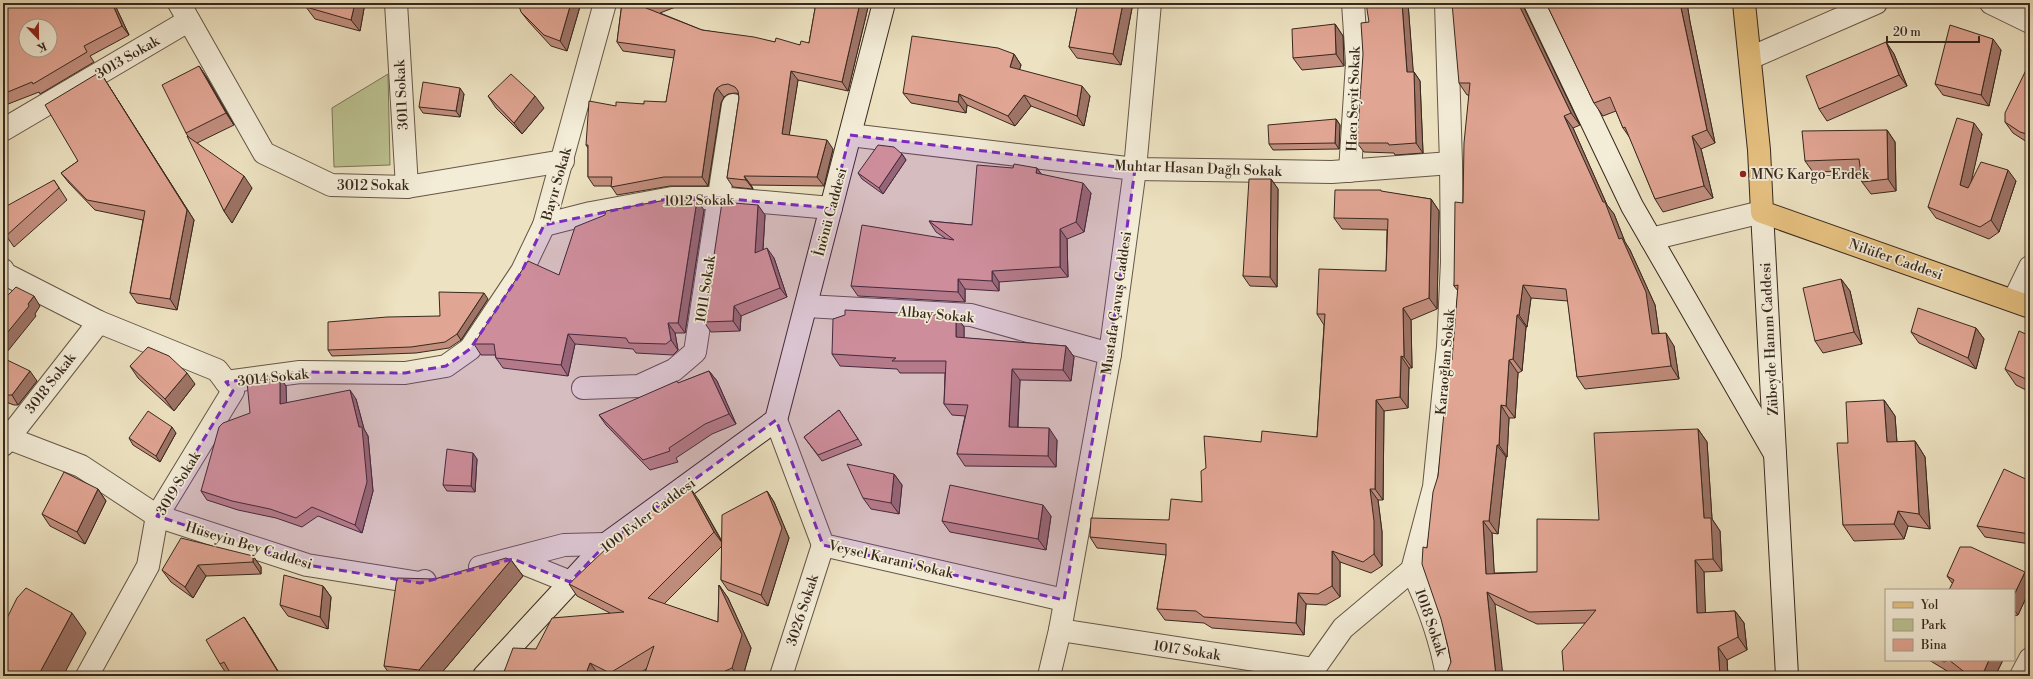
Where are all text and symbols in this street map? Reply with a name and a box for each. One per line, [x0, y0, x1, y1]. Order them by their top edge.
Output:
north arrow [18, 18, 58, 58]
scale bar [1887, 18, 1979, 44]
text: 20 m [1893, 25, 1921, 40]
street label: 3013 Sokak [92, 32, 163, 83]
text: K [34, 38, 48, 55]
street label: Hacı Seyit Sokak [1343, 46, 1365, 152]
street label: 3011 Sokak [391, 59, 413, 130]
street label: Bayır Sokak [538, 145, 576, 224]
street label: Muhtar Hasan Dağlı Sokak [1114, 157, 1283, 181]
street label: İnönü Caddesi [809, 165, 852, 259]
place label: MNG Kargo-Erdek [1751, 166, 1870, 184]
marker: MNG Kargo-Erdek [1738, 169, 1748, 179]
street label: 3012 Sokak [337, 177, 410, 195]
street label: 1012 Sokak [664, 191, 735, 211]
street label: Mustafa Çavuş Caddesi [1098, 230, 1136, 376]
street label: Nilüfer Caddesi [1846, 235, 1945, 285]
street label: 1011 Sokak [692, 254, 720, 324]
street label: Zübeyde Hanım Caddesi [1757, 262, 1783, 416]
street label: Albay Sokak [896, 303, 975, 327]
street label: Karaoğlan Sokak [1432, 308, 1460, 416]
street label: 3018 Sokak [22, 349, 80, 417]
street label: 3014 Sokak [237, 365, 310, 391]
street label: 3019 Sokak [153, 448, 205, 519]
street label: 100 Evler Caddesi [598, 474, 700, 557]
street label: Hüseyin Bey Caddesi [183, 518, 315, 574]
street label: Veysel Karani Sokak [826, 537, 956, 583]
street label: 3026 Sokak [783, 572, 823, 648]
street label: 1018 Sokak [1410, 586, 1450, 659]
legend [1885, 589, 2015, 661]
text: Yol [1920, 598, 1939, 613]
text: Park [1921, 618, 1947, 633]
street label: 1017 Sokak [1152, 637, 1222, 665]
text: Bina [1920, 638, 1948, 653]

